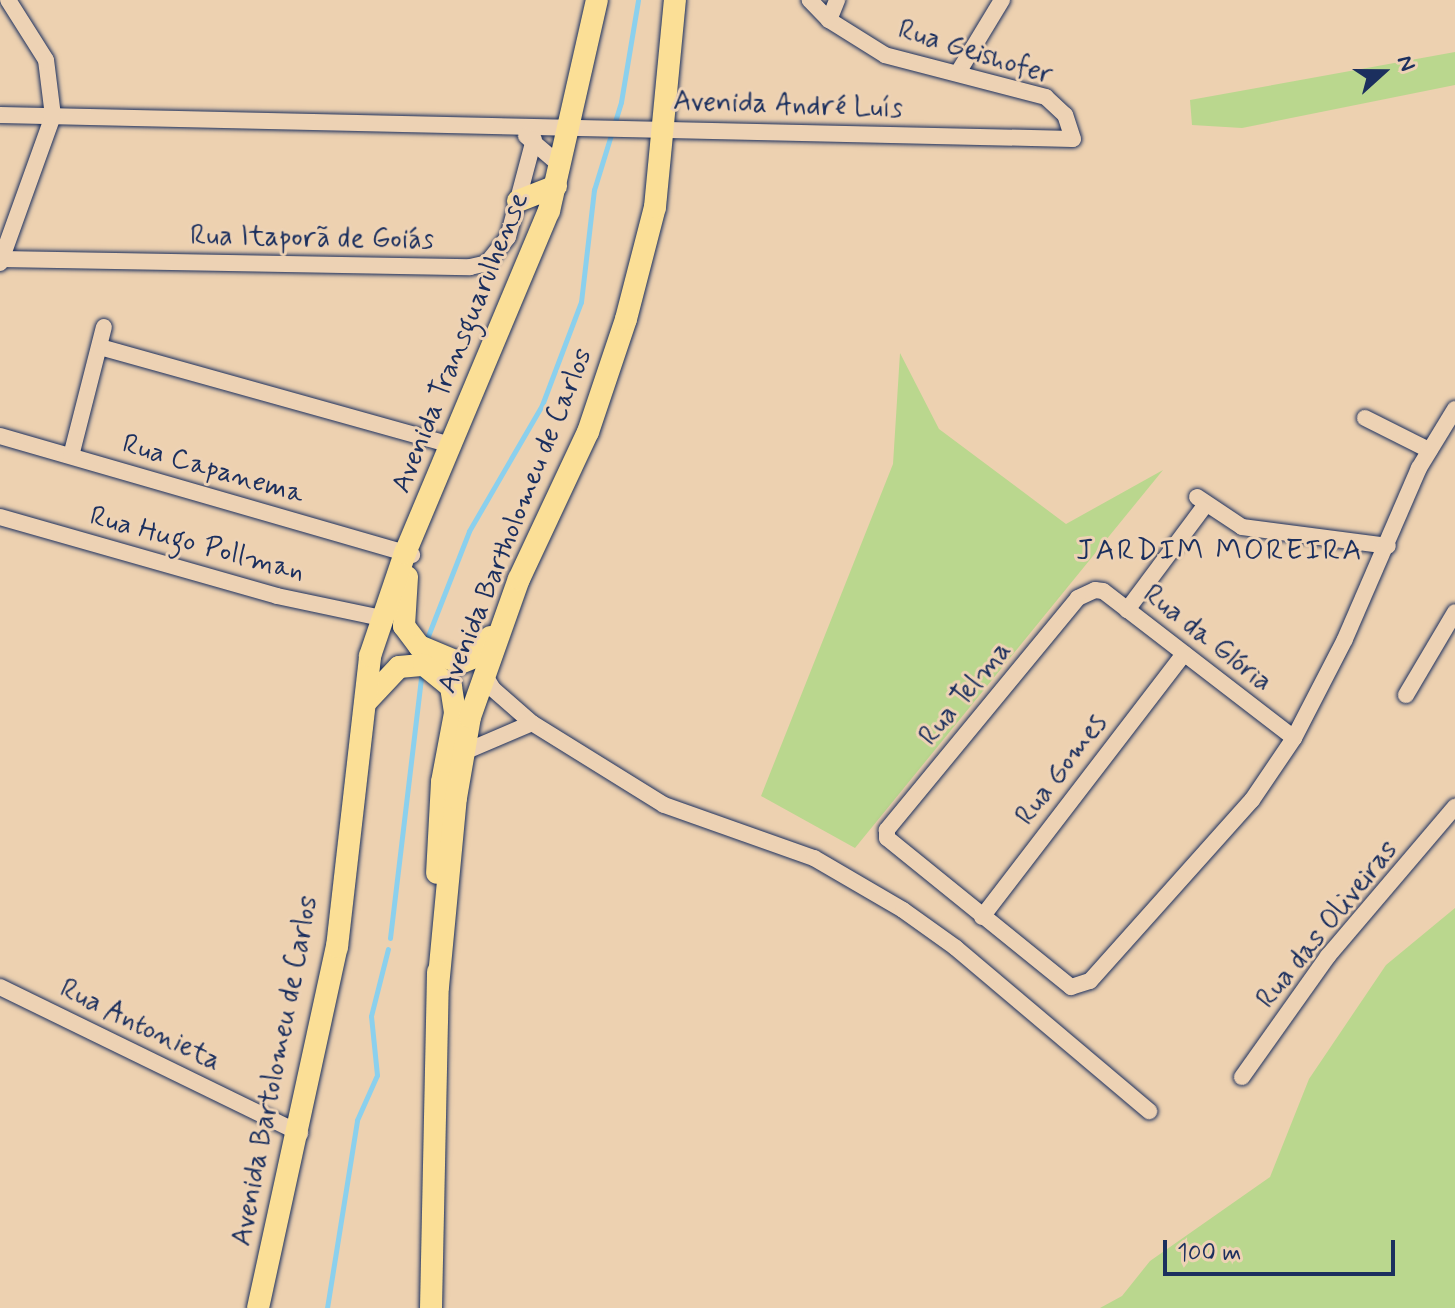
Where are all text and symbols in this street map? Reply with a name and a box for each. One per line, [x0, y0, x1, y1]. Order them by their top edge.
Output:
street label: Rua Geishofer [894, 14, 1056, 92]
north arrow [1343, 32, 1423, 112]
text: N [1390, 52, 1421, 75]
street label: Avenida André Luís [672, 85, 904, 127]
street label: Avenida Transguarulhense [385, 187, 537, 499]
street label: Rua Itaporã de Goiás [187, 220, 437, 258]
street label: Avenida Bartholomeu de Carlos [431, 344, 601, 698]
street label: Rua Capanema [121, 429, 305, 511]
street label: Rua Hugo Pollman [95, 503, 299, 587]
district label: JARDIM MOREIRA [1075, 533, 1365, 569]
street label: Rua da Glória [1137, 579, 1277, 699]
street label: Rua Telma [913, 635, 1019, 753]
street label: Rua Gomes [1009, 708, 1115, 832]
street label: Rua das Oliveiras [1251, 836, 1405, 1014]
street label: Avenida Bartolomeu de Carlos [226, 894, 326, 1248]
street label: Rua Antonieta [55, 973, 225, 1079]
scale bar [1167, 1224, 1399, 1274]
text: 100 m [1177, 1238, 1241, 1269]

